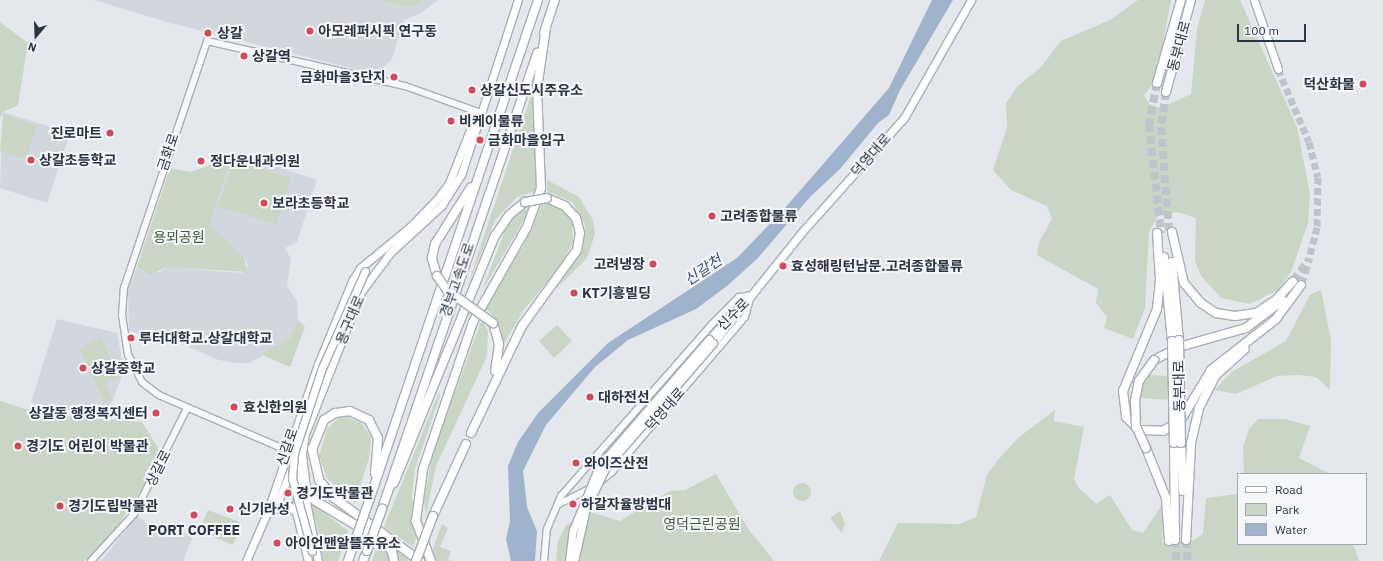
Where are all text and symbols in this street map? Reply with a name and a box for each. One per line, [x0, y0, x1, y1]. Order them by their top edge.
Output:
north arrow [16, 16, 56, 56]
scale bar [1239, 16, 1308, 42]
street label: 동부대로 [1164, 19, 1194, 73]
place label: 아모레퍼시픽 연구동 [318, 23, 437, 39]
text: 100 m [1244, 23, 1279, 38]
place label: 상갈 [217, 25, 243, 41]
marker: 아모레퍼시픽 연구동 [305, 26, 315, 36]
marker: 상갈 [202, 27, 214, 39]
text: N [26, 39, 38, 55]
place label: 상갈역 [252, 48, 291, 64]
marker: 상갈역 [239, 51, 249, 61]
place label: 금화마을3단지 [300, 69, 386, 85]
marker: 금화마을3단지 [389, 72, 399, 82]
place label: 덕산화물 [1303, 76, 1355, 92]
marker: 덕산화물 [1358, 79, 1368, 89]
place label: 상갈신도시주유소 [480, 82, 583, 98]
marker: 상갈신도시주유소 [467, 85, 477, 95]
place label: 비케이물류 [459, 113, 523, 129]
marker: 비케이물류 [446, 116, 456, 126]
place label: 진로마트 [50, 125, 102, 141]
marker: 진로마트 [105, 128, 115, 138]
street label: 덕영대로 [848, 130, 894, 180]
street label: 금화로 [154, 131, 182, 173]
place label: 금화마을입구 [488, 132, 565, 148]
marker: 금화마을입구 [475, 135, 485, 145]
place label: 상갈초등학교 [39, 152, 116, 168]
place label: 정다운내과의원 [210, 153, 300, 169]
marker: 상갈초등학교 [26, 155, 36, 165]
marker: 정다운내과의원 [195, 155, 207, 167]
place label: 보라초등학교 [272, 195, 349, 211]
marker: 보라초등학교 [259, 198, 269, 208]
place label: 고려종합물류 [720, 208, 797, 224]
marker: 고려종합물류 [707, 211, 717, 221]
park label: 용뫼공원 [153, 229, 205, 245]
street label: 경부고속도로 [436, 241, 478, 319]
water label: 신갈천 [681, 251, 725, 289]
place label: 고려냉장 [593, 256, 645, 272]
place label: 효성해링턴남문.고려종합물류 [791, 258, 963, 274]
marker: 고려냉장 [648, 259, 658, 269]
marker: 효성해링턴남문.고려종합물류 [778, 261, 788, 271]
place label: KT기흥빌딩 [582, 285, 651, 301]
marker: KT기흥빌딩 [569, 288, 579, 298]
street label: 용구대로 [332, 293, 368, 347]
street label: 신수로 [713, 294, 753, 334]
place label: 루터대학교.상갈대학교 [139, 330, 272, 346]
marker: 루터대학교.상갈대학교 [126, 333, 136, 343]
place label: 상갈중학교 [91, 360, 155, 376]
street label: 동부대로 [1170, 360, 1188, 412]
marker: 상갈중학교 [78, 363, 88, 373]
street label: 덕영대로 [642, 384, 688, 434]
place label: 대하전선 [598, 389, 650, 405]
marker: 대하전선 [585, 392, 595, 402]
place label: 효신한의원 [243, 399, 307, 415]
marker: 효신한의원 [228, 401, 240, 413]
place label: 상갈동 행정복지센터 [29, 405, 148, 421]
marker: 상갈동 행정복지센터 [151, 408, 161, 418]
street label: 신갈로 [273, 426, 301, 468]
place label: 경기도 어린이 박물관 [26, 438, 149, 454]
marker: 경기도 어린이 박물관 [13, 441, 23, 451]
street label: 상갈로 [142, 447, 174, 489]
place label: 와이즈산전 [584, 455, 648, 471]
marker: 와이즈산전 [571, 458, 581, 468]
legend [1237, 473, 1367, 545]
text: Road [1275, 482, 1303, 497]
place label: 경기도박물관 [296, 485, 373, 501]
marker: 경기도박물관 [283, 488, 293, 498]
place label: 하갈자율방범대 [581, 496, 671, 512]
place label: 경기도립박물관 [68, 498, 158, 514]
marker: 하갈자율방범대 [568, 499, 578, 509]
marker: 경기도립박물관 [55, 501, 65, 511]
place label: 신기라성 [238, 501, 290, 517]
text: Park [1275, 502, 1299, 517]
marker: 신기라성 [225, 504, 235, 514]
marker: PORT COFFEE [189, 510, 199, 520]
park label: 영덕근린공원 [663, 516, 741, 532]
place label: PORT COFFEE [148, 522, 240, 538]
text: Water [1275, 522, 1307, 537]
place label: 아이언맨알뜰주유소 [285, 535, 401, 551]
marker: 아이언맨알뜰주유소 [272, 538, 282, 548]

